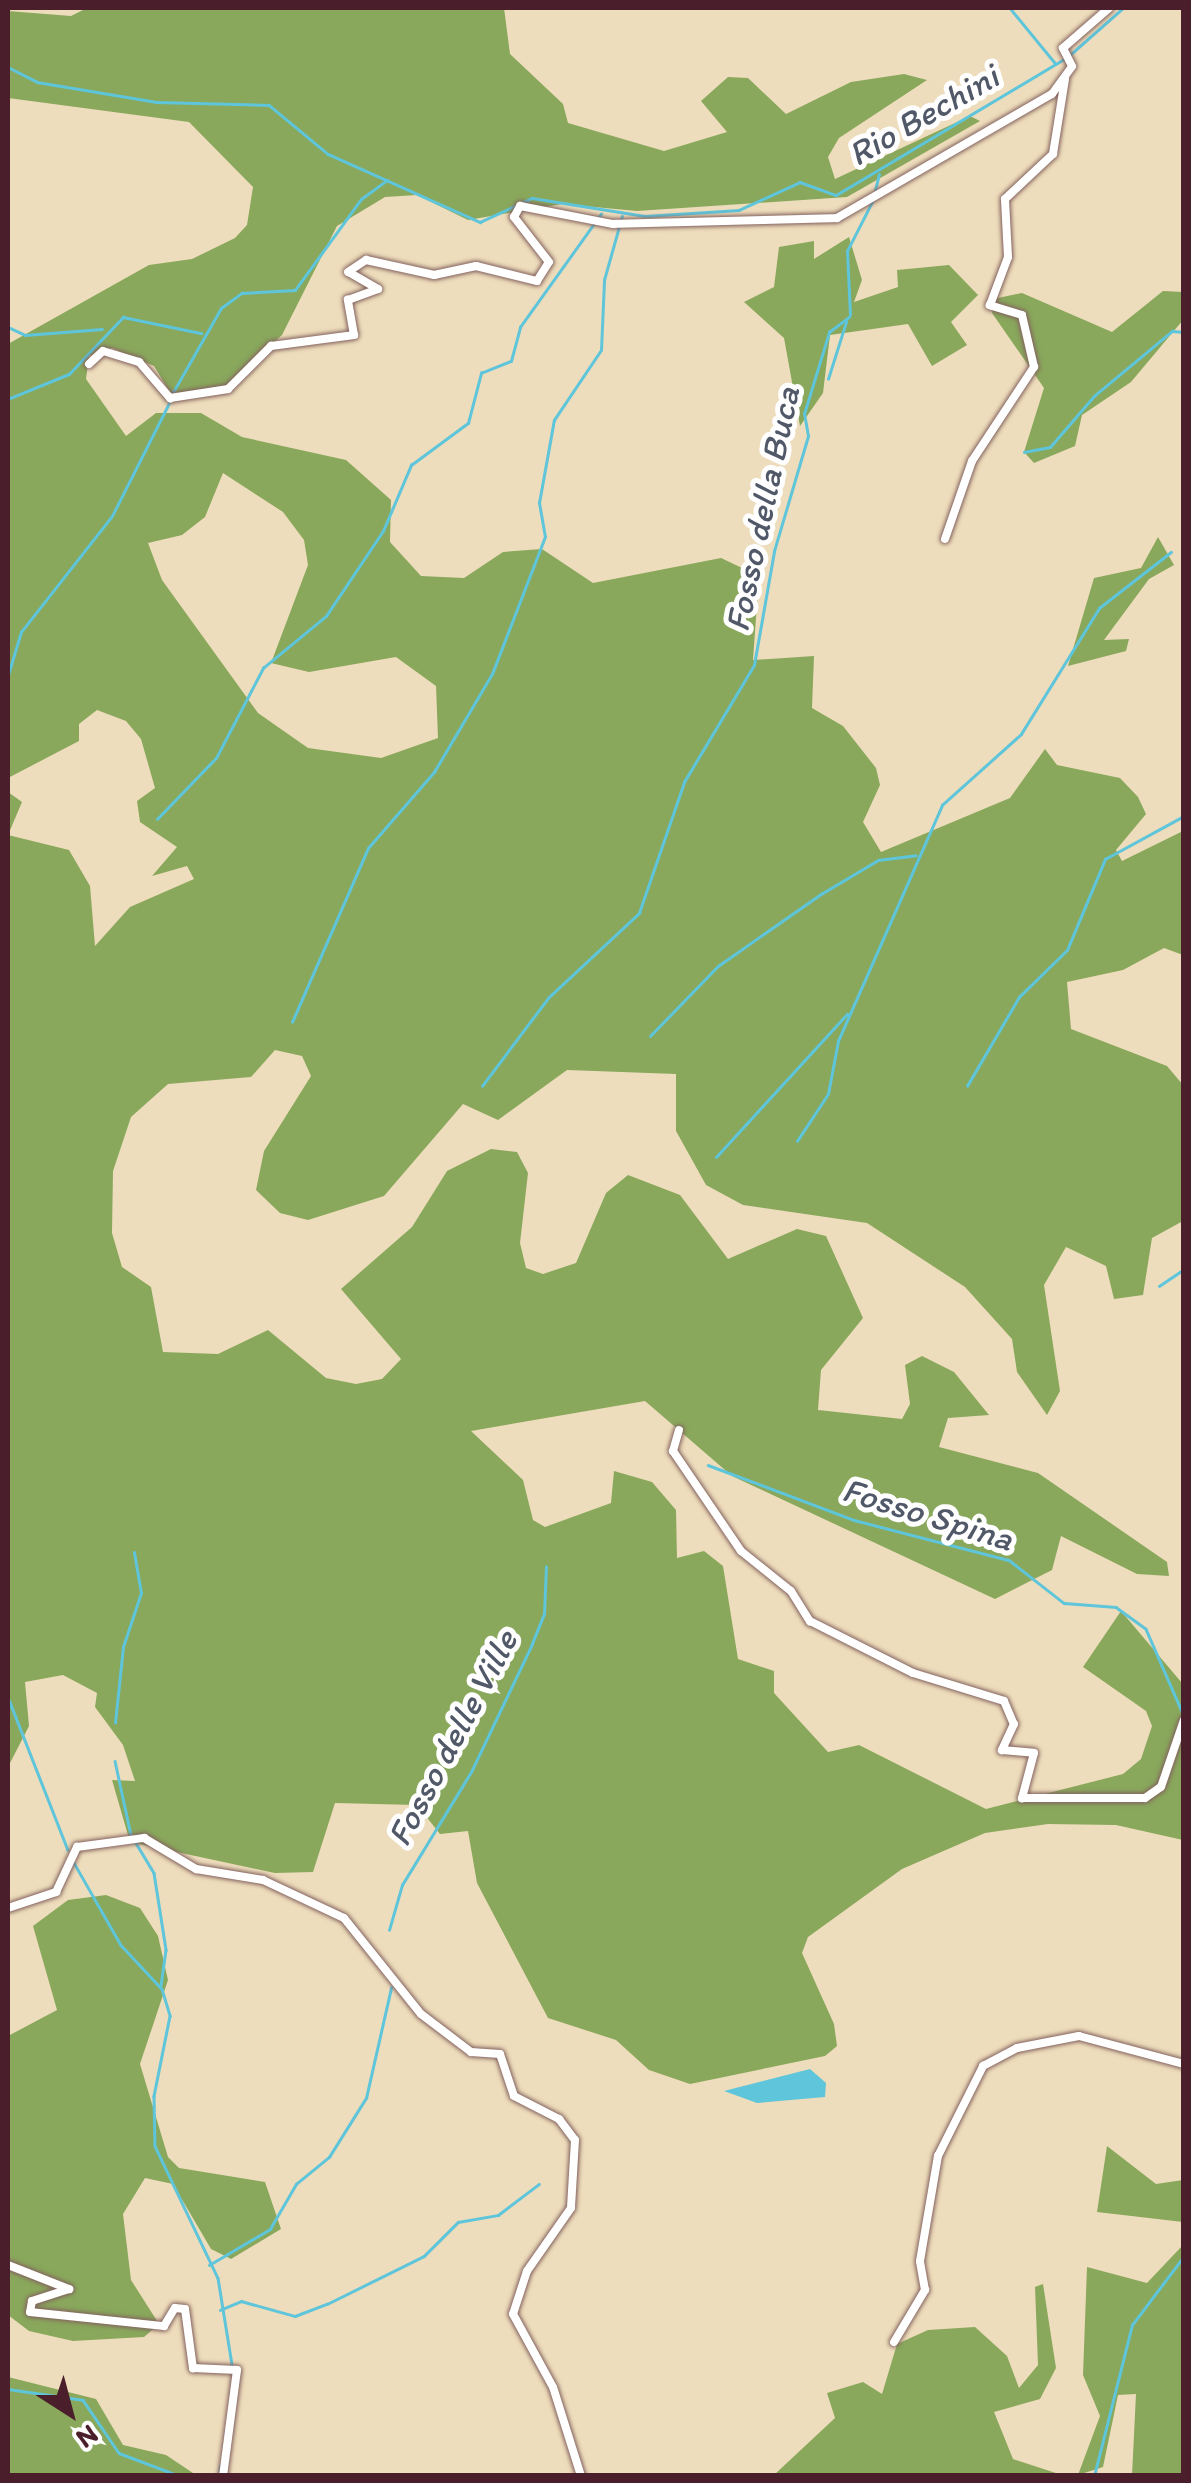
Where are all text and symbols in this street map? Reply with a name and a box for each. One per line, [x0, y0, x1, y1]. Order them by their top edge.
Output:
water label: Rio Bechini [840, 55, 1006, 175]
water label: Fosso della Buca [716, 383, 808, 635]
water label: Fosso Spina [838, 1468, 1018, 1560]
water label: Fosso delle Ville [378, 1623, 526, 1853]
north arrow [20, 2363, 120, 2463]
text: N [70, 2418, 105, 2457]

